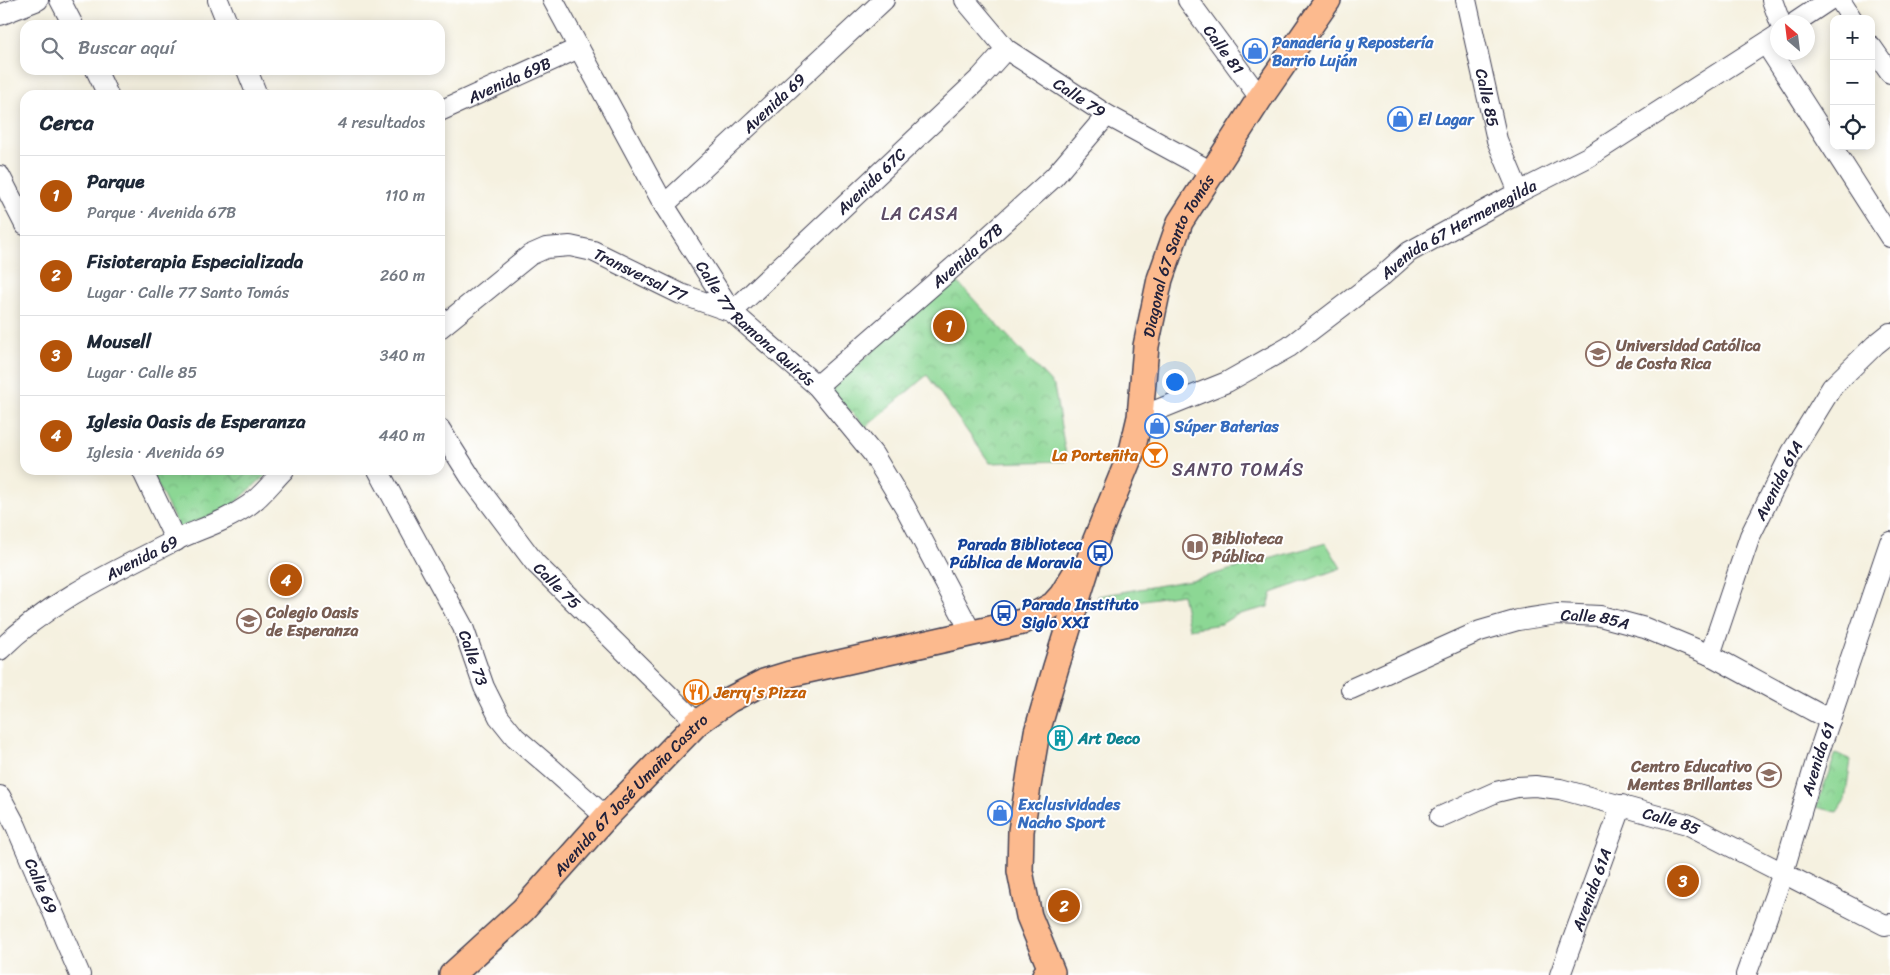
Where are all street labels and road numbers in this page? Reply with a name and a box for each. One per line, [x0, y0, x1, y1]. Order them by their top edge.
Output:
street label: Calle 81 [1195, 18, 1252, 81]
street label: Avenida 69B [462, 49, 556, 112]
street label: Avenida 69 [735, 66, 813, 141]
street label: Calle 85 [1467, 66, 1508, 130]
street label: Calle 79 [1047, 69, 1112, 126]
street label: Avenida 67C [829, 140, 913, 223]
street label: Diagonal 67 Santo Tomás [1134, 168, 1223, 340]
street label: Avenida 67 Hermenegilda [1372, 171, 1543, 288]
street label: Avenida 67B [924, 216, 1010, 296]
street label: Transversal 77 [589, 240, 692, 310]
street label: Calle 77 Ramona Quirós [688, 255, 823, 394]
street label: Avenida 61A [1746, 435, 1811, 526]
street label: Avenida 69 [99, 527, 184, 589]
street label: Calle 75 [526, 555, 588, 617]
street label: Calle 85A [1560, 600, 1633, 638]
street label: Calle 73 [450, 626, 497, 690]
street label: Avenida 67 José Umaña Castro [545, 705, 714, 884]
street label: Avenida 61 [1792, 718, 1843, 800]
street label: Calle 85 [1639, 798, 1706, 844]
street label: Avenida 61A [1563, 844, 1620, 936]
street label: Calle 69 [16, 853, 66, 919]

